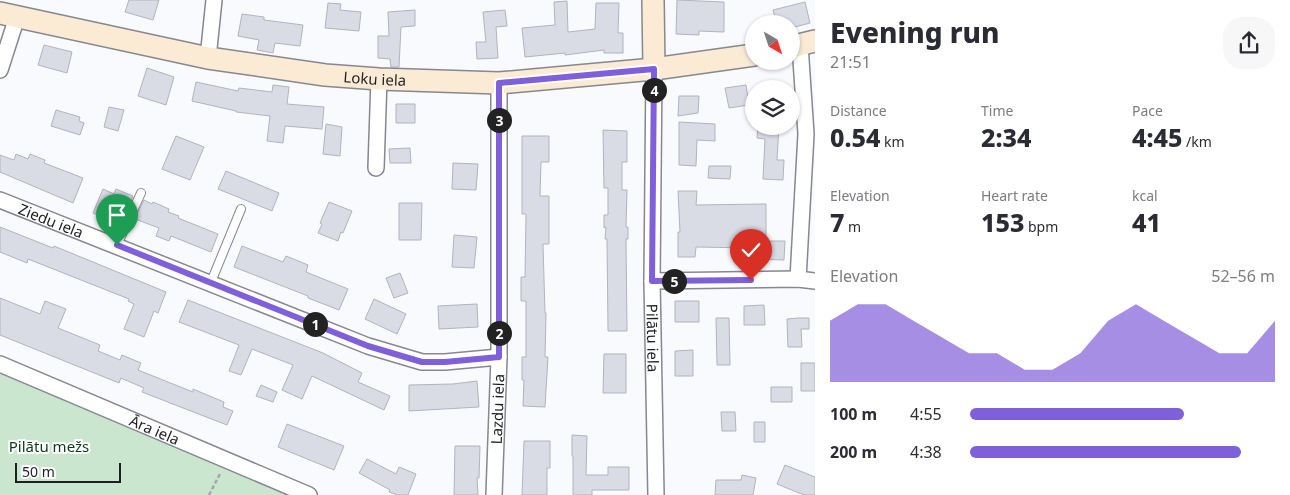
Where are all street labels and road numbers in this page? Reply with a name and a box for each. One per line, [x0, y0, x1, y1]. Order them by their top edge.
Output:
street label: Loku iela [343, 66, 407, 90]
street label: Ziedu iela [16, 198, 86, 242]
street label: Pilātu iela [642, 304, 664, 372]
street label: Lazdu iela [486, 374, 508, 445]
street label: Āra iela [127, 410, 183, 449]

